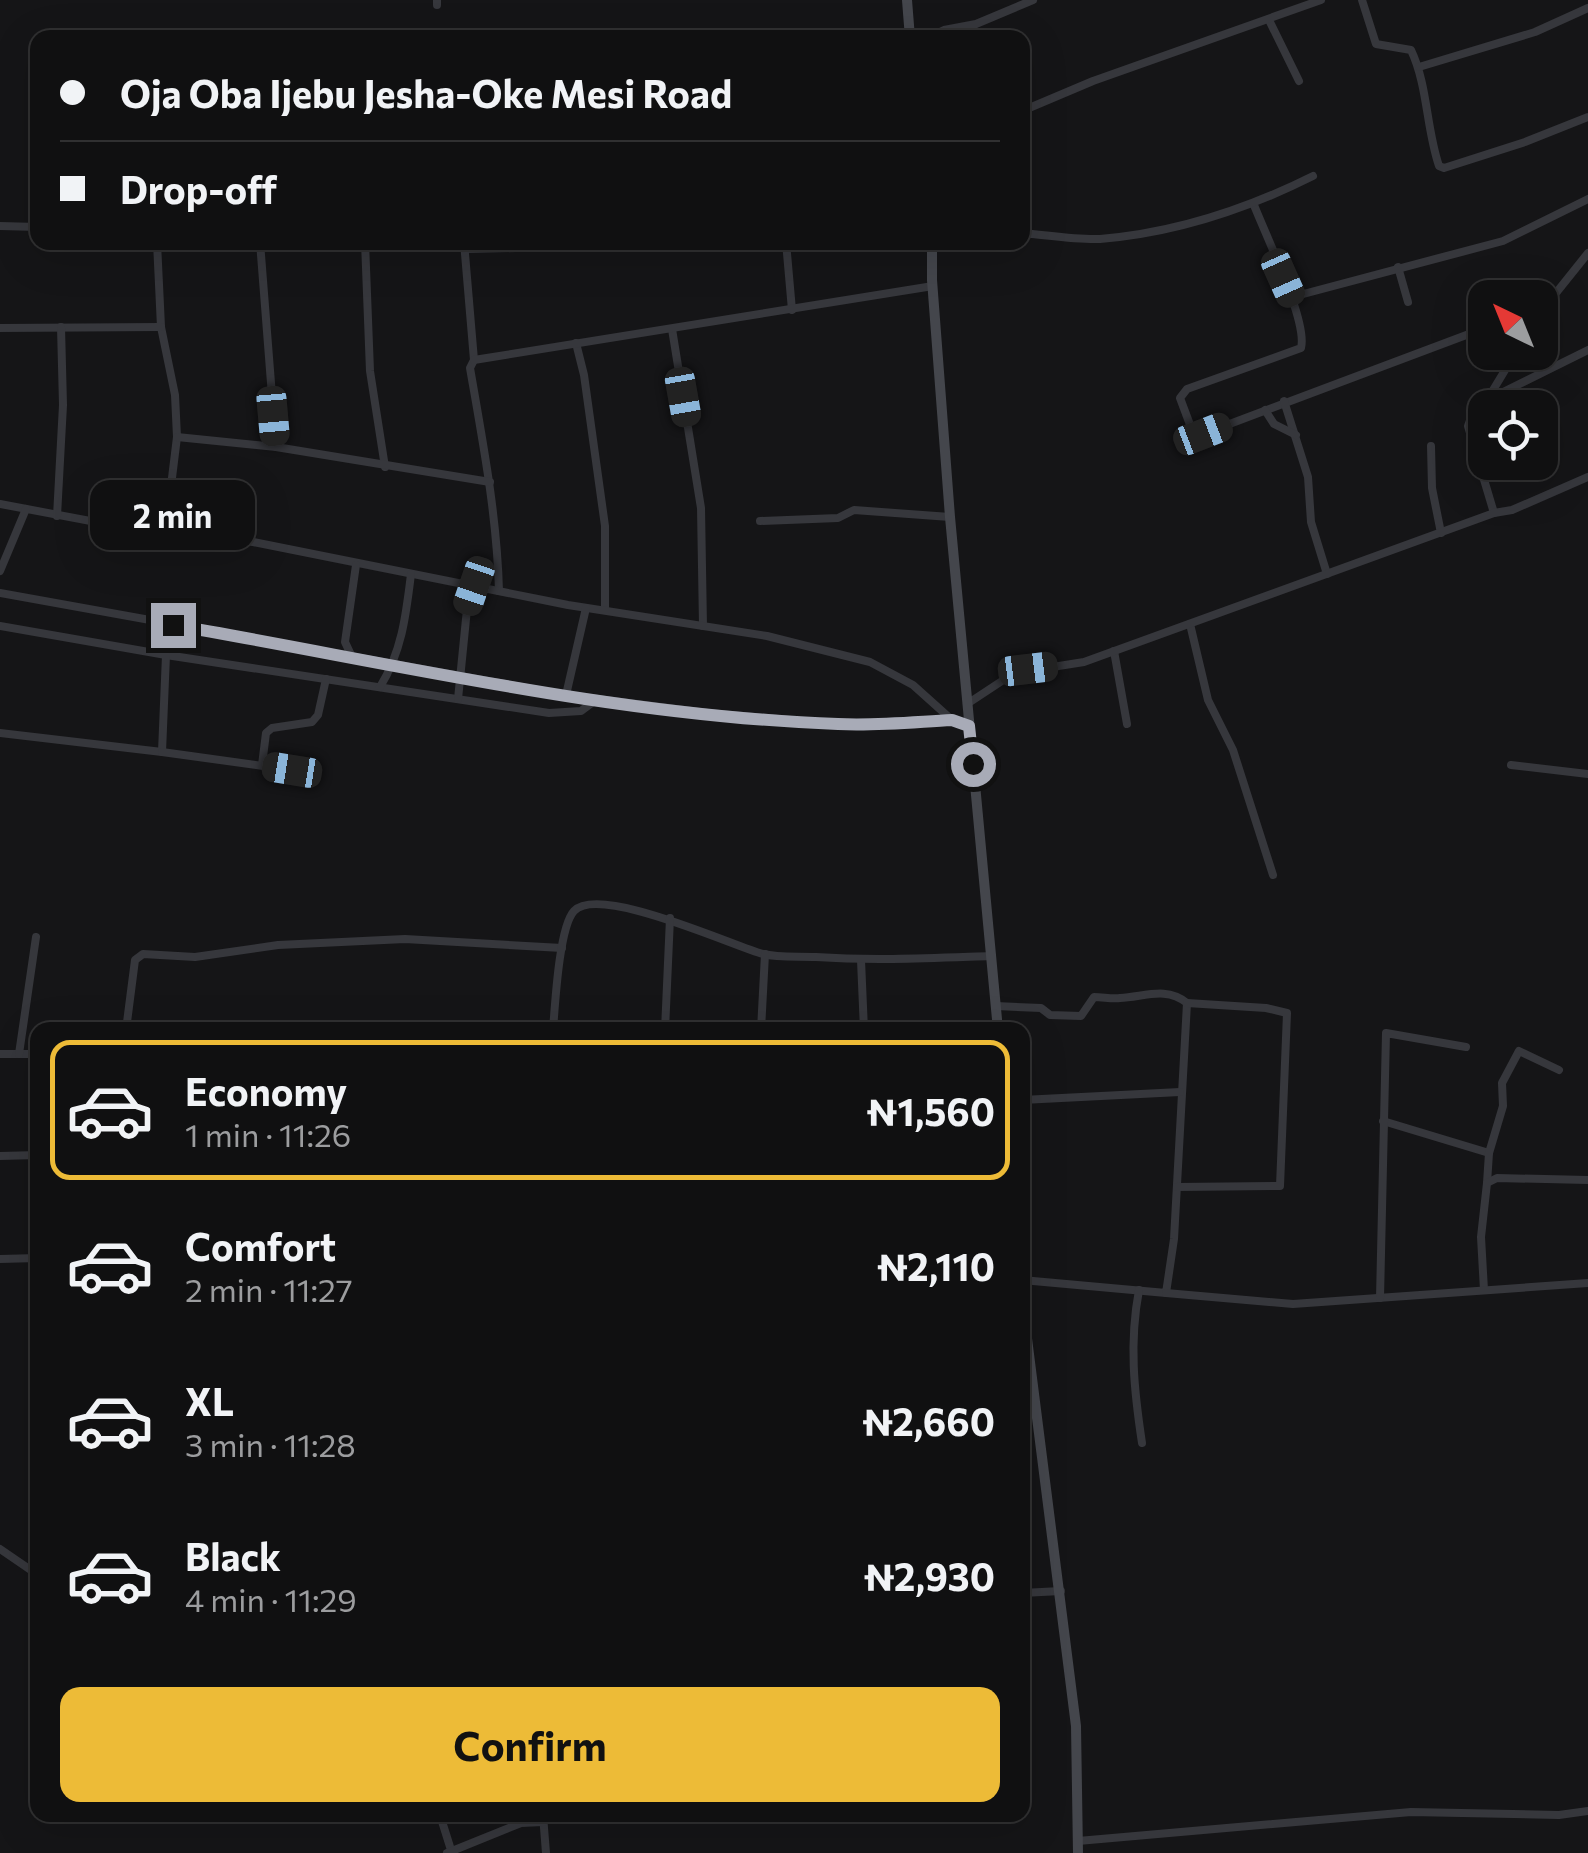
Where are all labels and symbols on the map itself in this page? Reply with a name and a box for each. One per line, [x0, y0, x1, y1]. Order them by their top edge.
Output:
car [1257, 244, 1309, 312]
north arrow [1468, 280, 1558, 370]
car [663, 365, 703, 429]
car [255, 385, 291, 447]
car [1170, 409, 1236, 459]
callout: 2 min [90, 480, 256, 550]
car [450, 553, 498, 619]
route end [151, 603, 196, 648]
car [996, 650, 1060, 688]
route start [951, 742, 996, 787]
car [260, 750, 324, 790]

